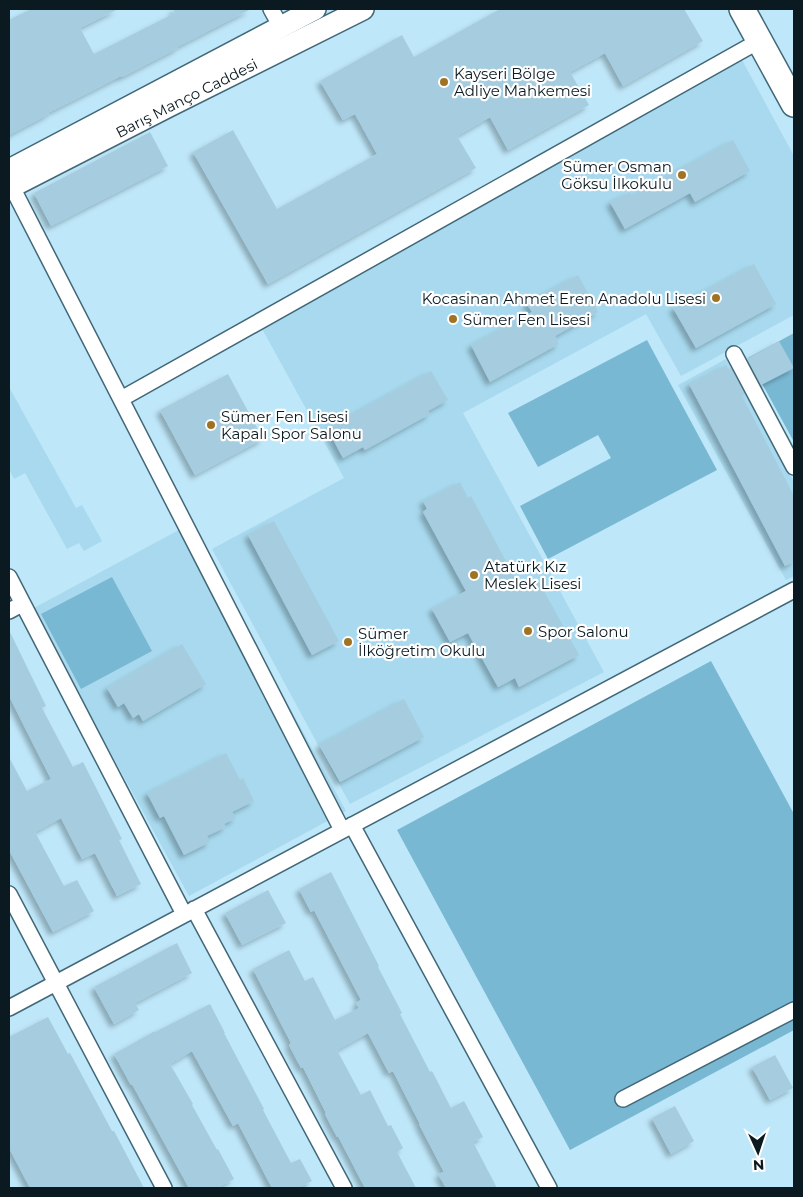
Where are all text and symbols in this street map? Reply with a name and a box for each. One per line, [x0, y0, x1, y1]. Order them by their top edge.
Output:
street label: Barış Manço Caddesi [112, 54, 260, 141]
place label: Kayseri Bölge Adliye Mahkemesi [454, 64, 591, 100]
marker: Kayseri Bölge Adliye Mahkemesi [438, 76, 450, 88]
place label: Sümer Osman Göksu İlkokulu [561, 157, 672, 193]
marker: Sümer Osman Göksu İlkokulu [676, 169, 688, 181]
place label: Kocasinan Ahmet Eren Anadolu Lisesi [422, 289, 706, 308]
marker: Kocasinan Ahmet Eren Anadolu Lisesi [710, 292, 722, 304]
place label: Sümer Fen Lisesi [463, 310, 590, 329]
marker: Sümer Fen Lisesi [447, 313, 459, 325]
place label: Sümer Fen Lisesi Kapalı Spor Salonu [221, 407, 362, 443]
marker: Sümer Fen Lisesi Kapalı Spor Salonu [205, 419, 217, 431]
place label: Atatürk Kız Meslek Lisesi [484, 557, 581, 593]
marker: Atatürk Kız Meslek Lisesi [468, 569, 480, 581]
place label: Spor Salonu [538, 622, 628, 641]
place label: Sümer İlköğretim Okulu [358, 624, 485, 660]
marker: Spor Salonu [522, 625, 534, 637]
marker: Sümer İlköğretim Okulu [342, 636, 354, 648]
north arrow [733, 1127, 783, 1177]
text: N [753, 1156, 765, 1174]

